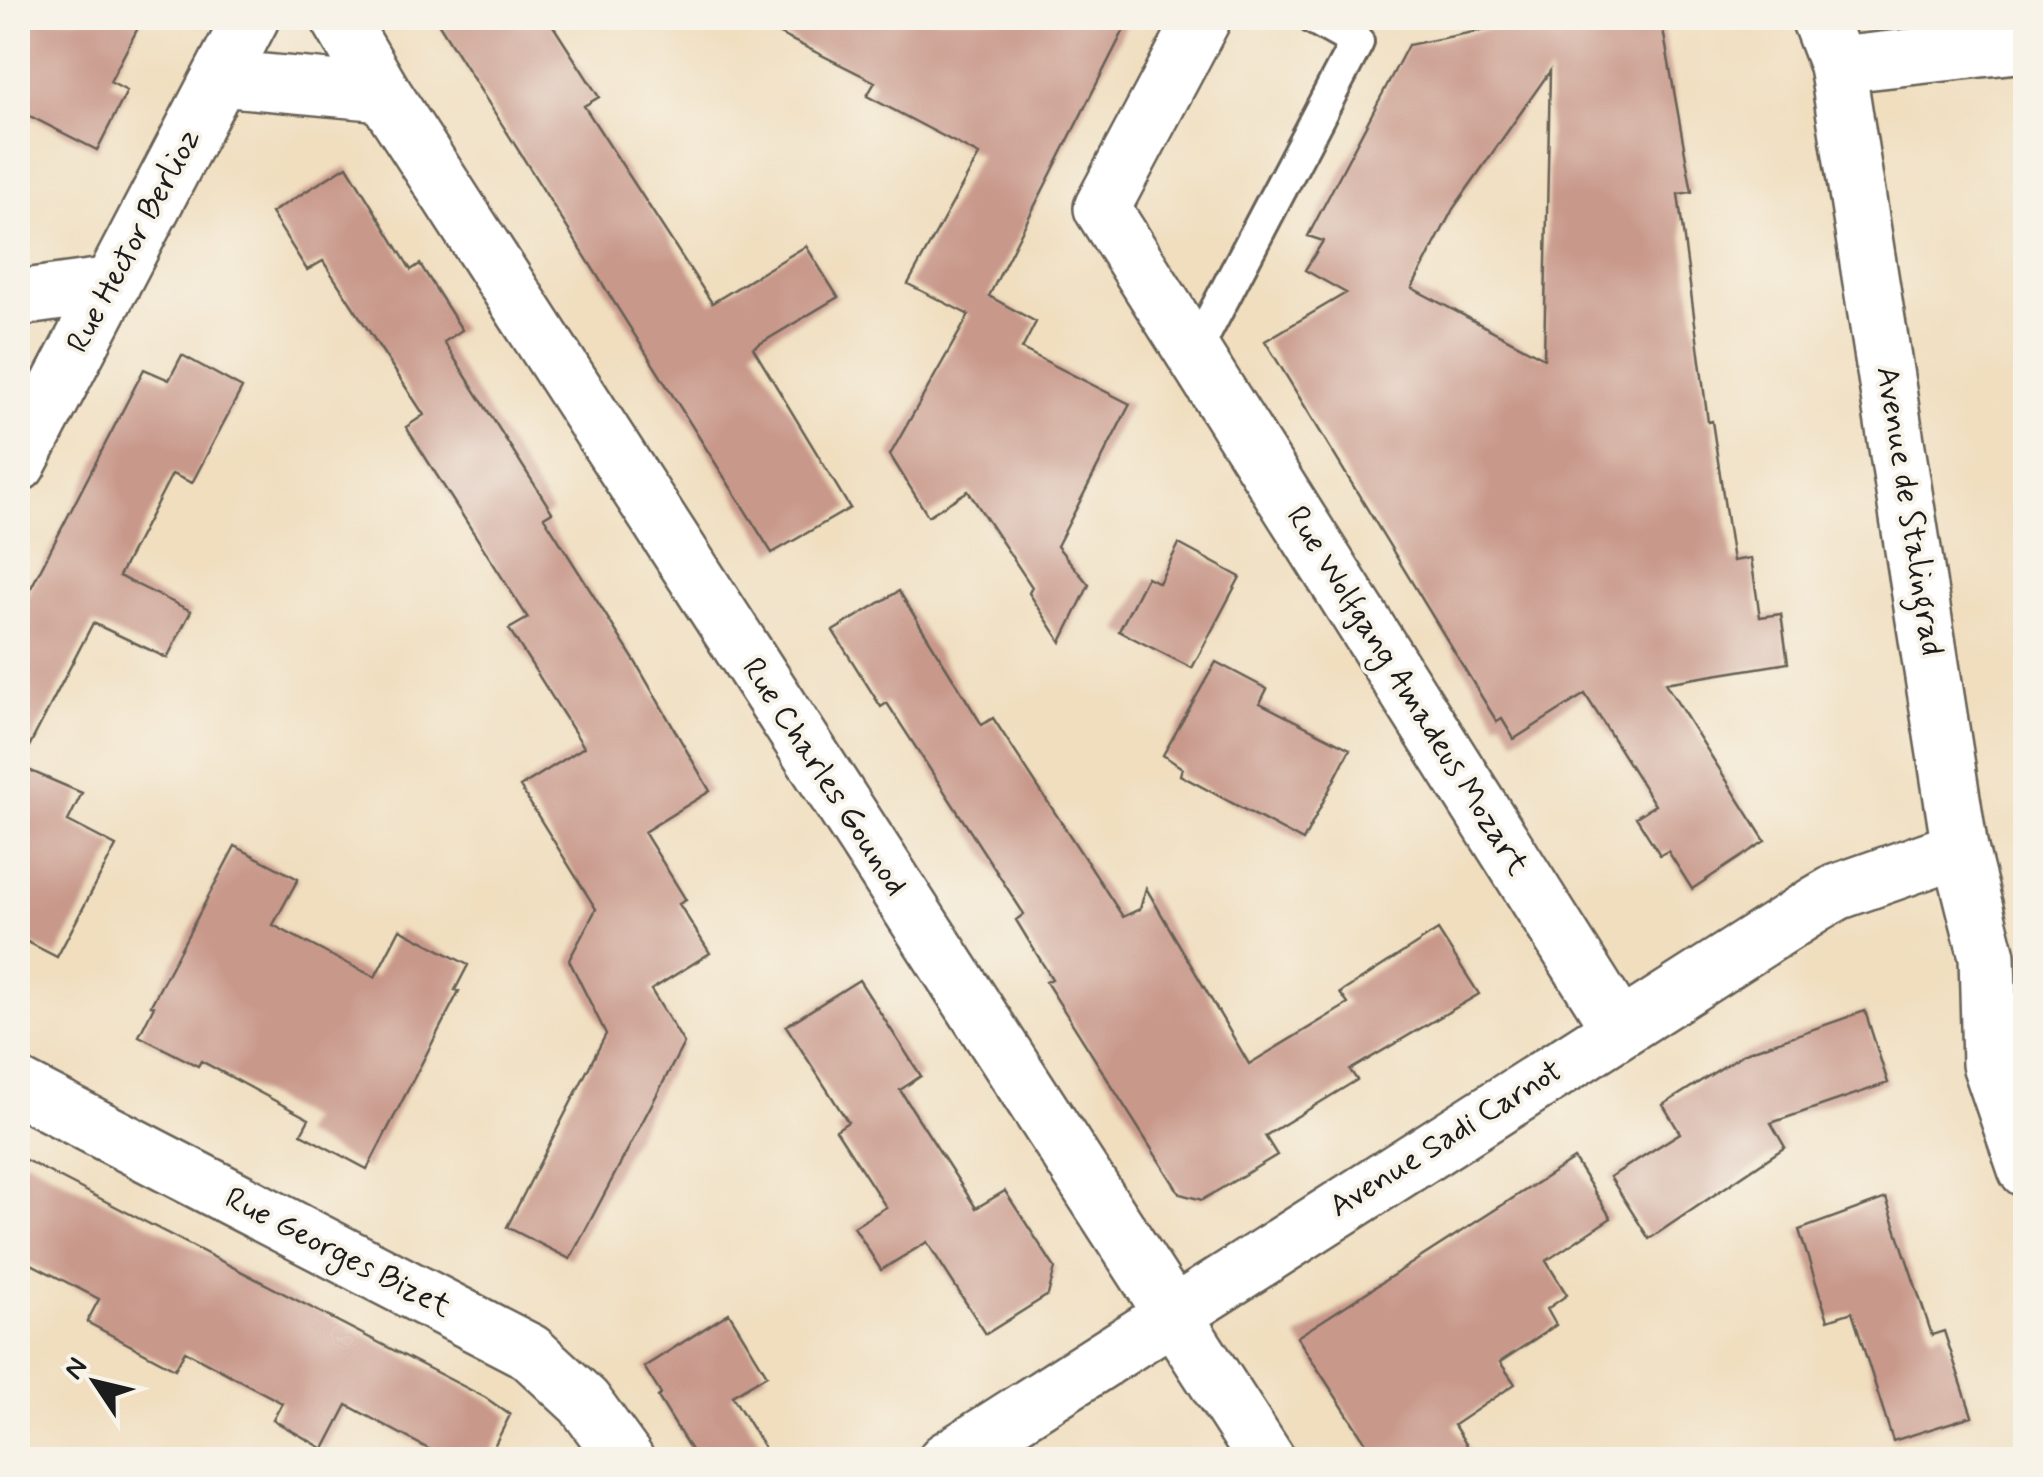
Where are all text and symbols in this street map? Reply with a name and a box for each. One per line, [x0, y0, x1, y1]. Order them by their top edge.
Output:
street label: Rue Hector Berlioz [57, 122, 211, 360]
street label: Avenue de Stalingrad [1862, 363, 1953, 659]
street label: Rue Wolfgang Amadeus Mozart [1274, 498, 1538, 885]
street label: Rue Charles Gounod [731, 650, 917, 904]
street label: Avenue Sadi Carnot [1322, 1050, 1570, 1228]
street label: Rue Georges Bizet [217, 1178, 458, 1330]
north arrow [45, 1332, 145, 1432]
text: N [56, 1351, 97, 1387]

